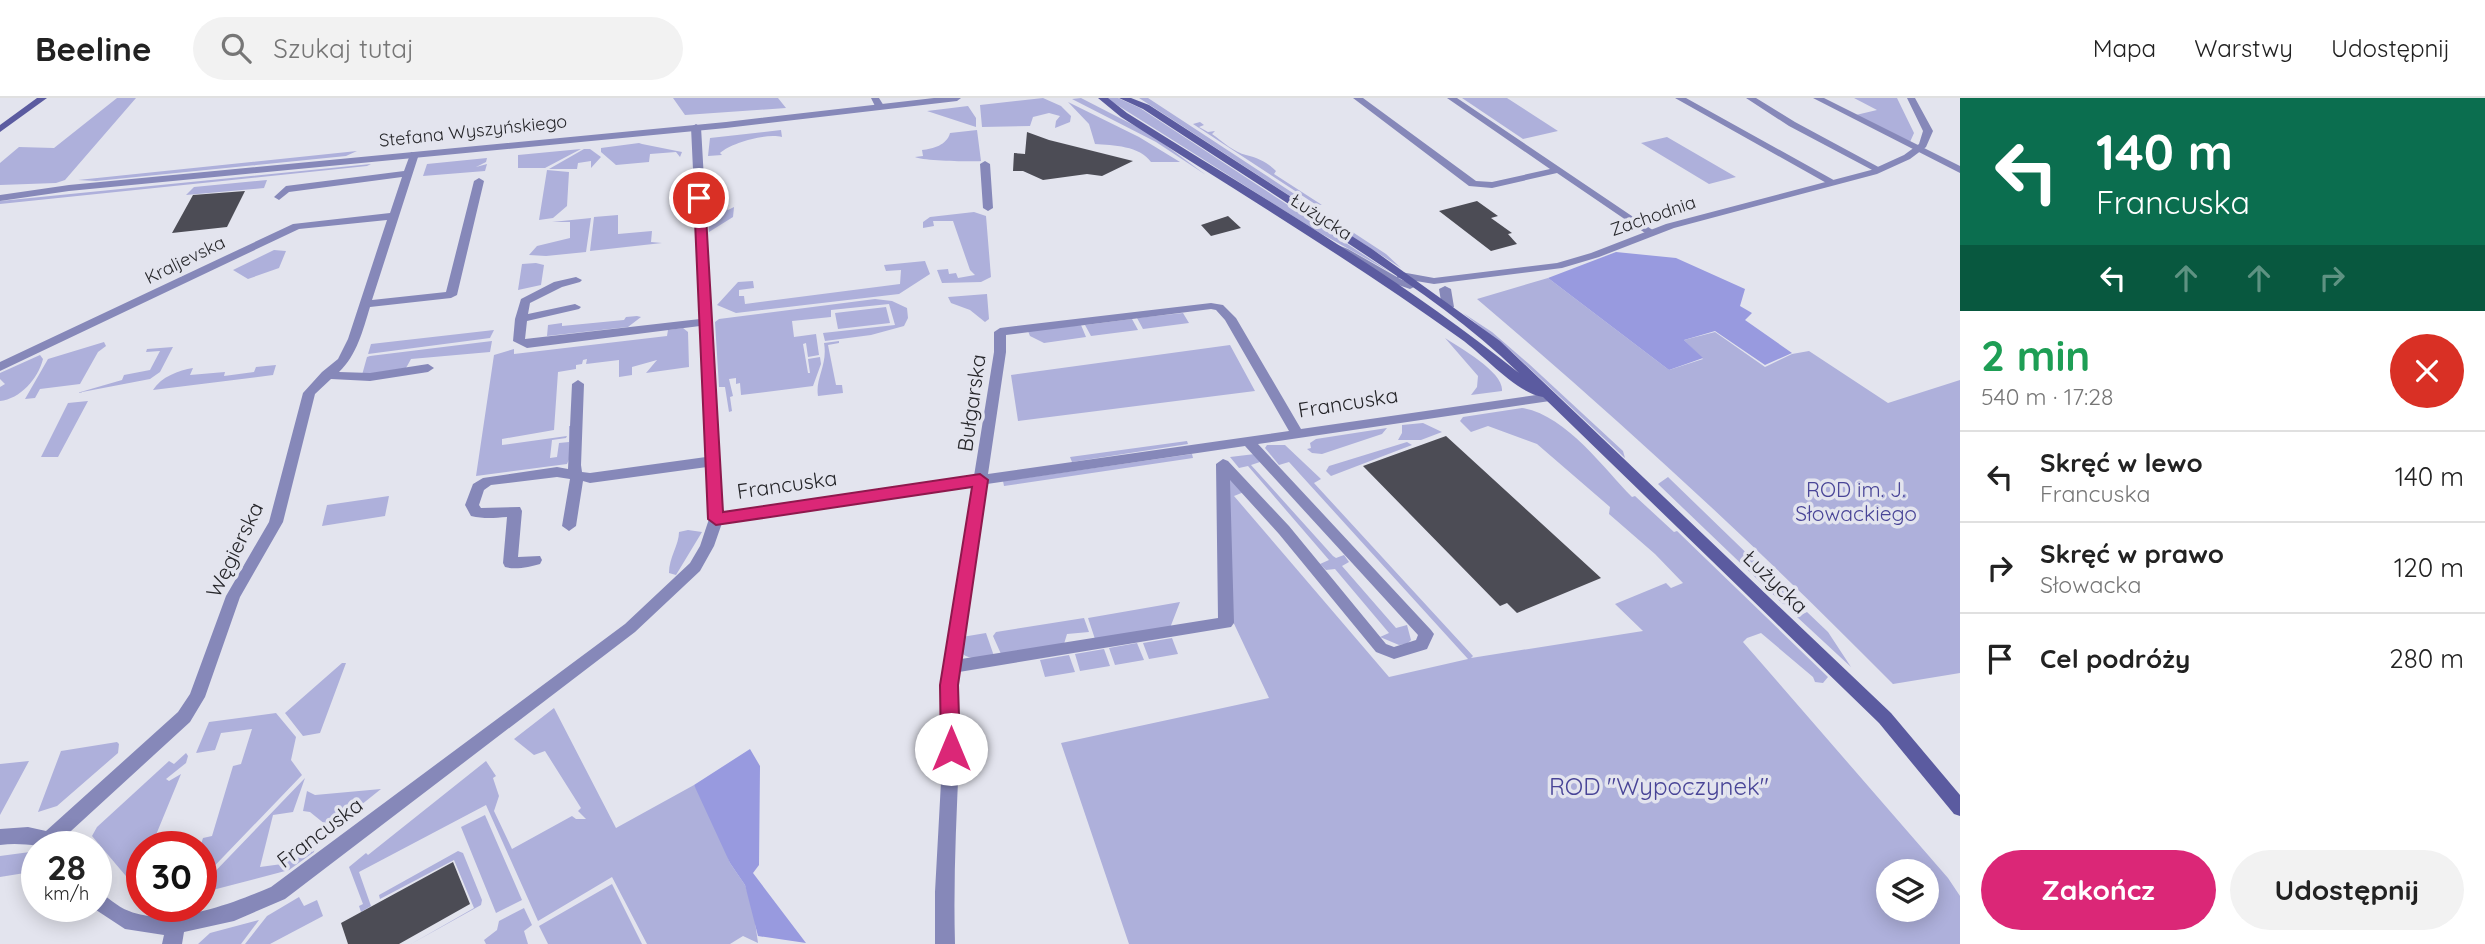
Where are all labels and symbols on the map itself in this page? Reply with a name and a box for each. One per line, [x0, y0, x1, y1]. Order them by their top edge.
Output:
street label: Stefana Wyszyńskiego [378, 109, 568, 152]
pin [669, 168, 729, 228]
street label: Łużycka [1286, 188, 1357, 245]
street label: Zachodnia [1607, 190, 1699, 241]
street label: Kraljevska [141, 230, 229, 289]
street label: Bułgarska [951, 353, 991, 453]
street label: Francuska [1296, 381, 1400, 423]
street label: Francuska [735, 464, 839, 504]
park label: ROD im. J. Słowackiego [1795, 476, 1917, 526]
street label: Węgierska [200, 498, 268, 602]
street label: Łużycka [1738, 544, 1814, 619]
position arrow [914, 712, 988, 786]
park label: ROD "Wypoczynek" [1549, 771, 1769, 801]
street label: Francuska [271, 791, 368, 873]
speed limit sign: 30 [126, 831, 217, 922]

